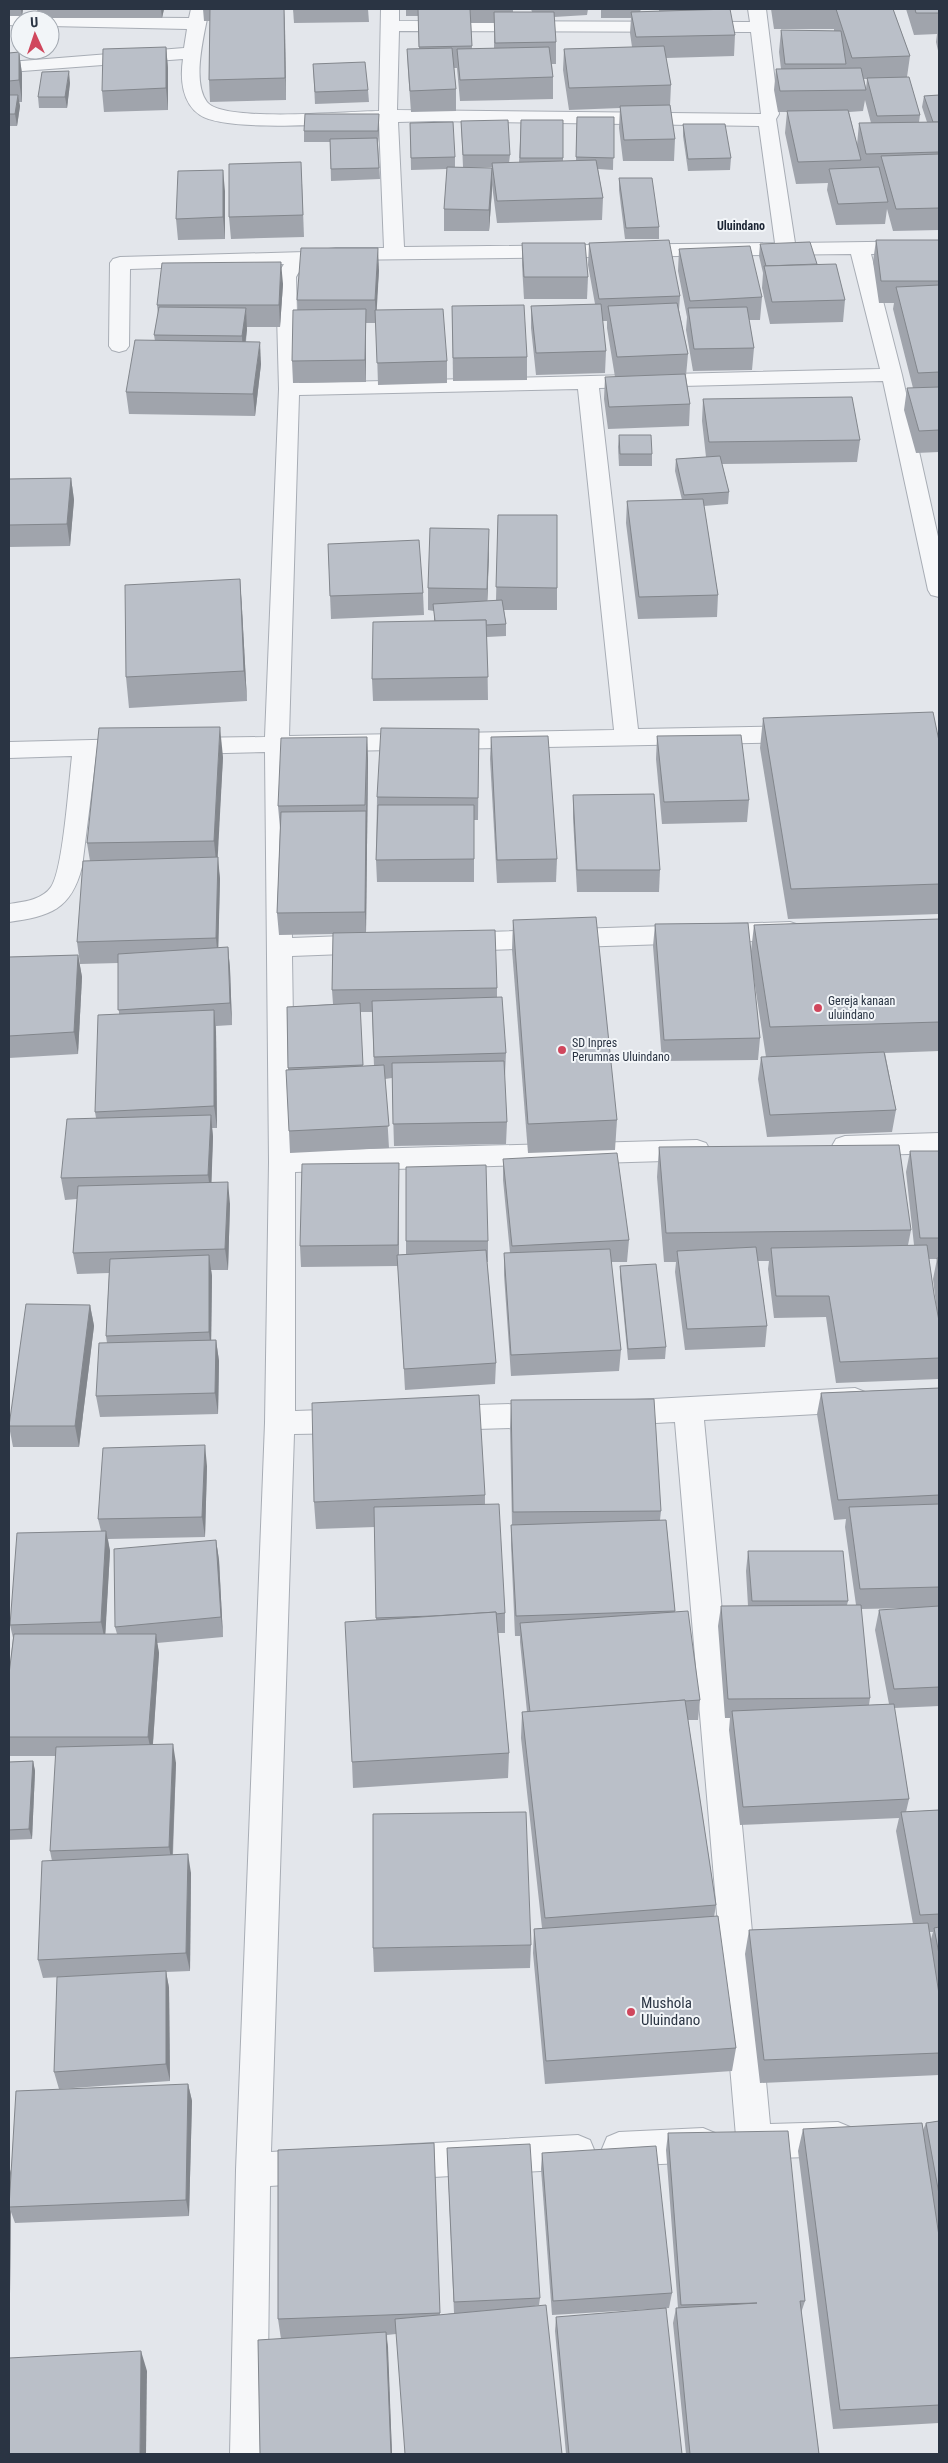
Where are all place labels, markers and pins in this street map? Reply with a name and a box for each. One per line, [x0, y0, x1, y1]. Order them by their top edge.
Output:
place label: Gereja kanaan uluindano [828, 994, 896, 1022]
marker: Gereja kanaan uluindano [812, 1002, 824, 1014]
place label: SD Inpres Perumnas Uluindano [572, 1036, 670, 1064]
marker: SD Inpres Perumnas Uluindano [556, 1044, 568, 1056]
place label: Mushola Uluindano [641, 1994, 700, 2029]
marker: Mushola Uluindano [625, 2006, 637, 2018]

